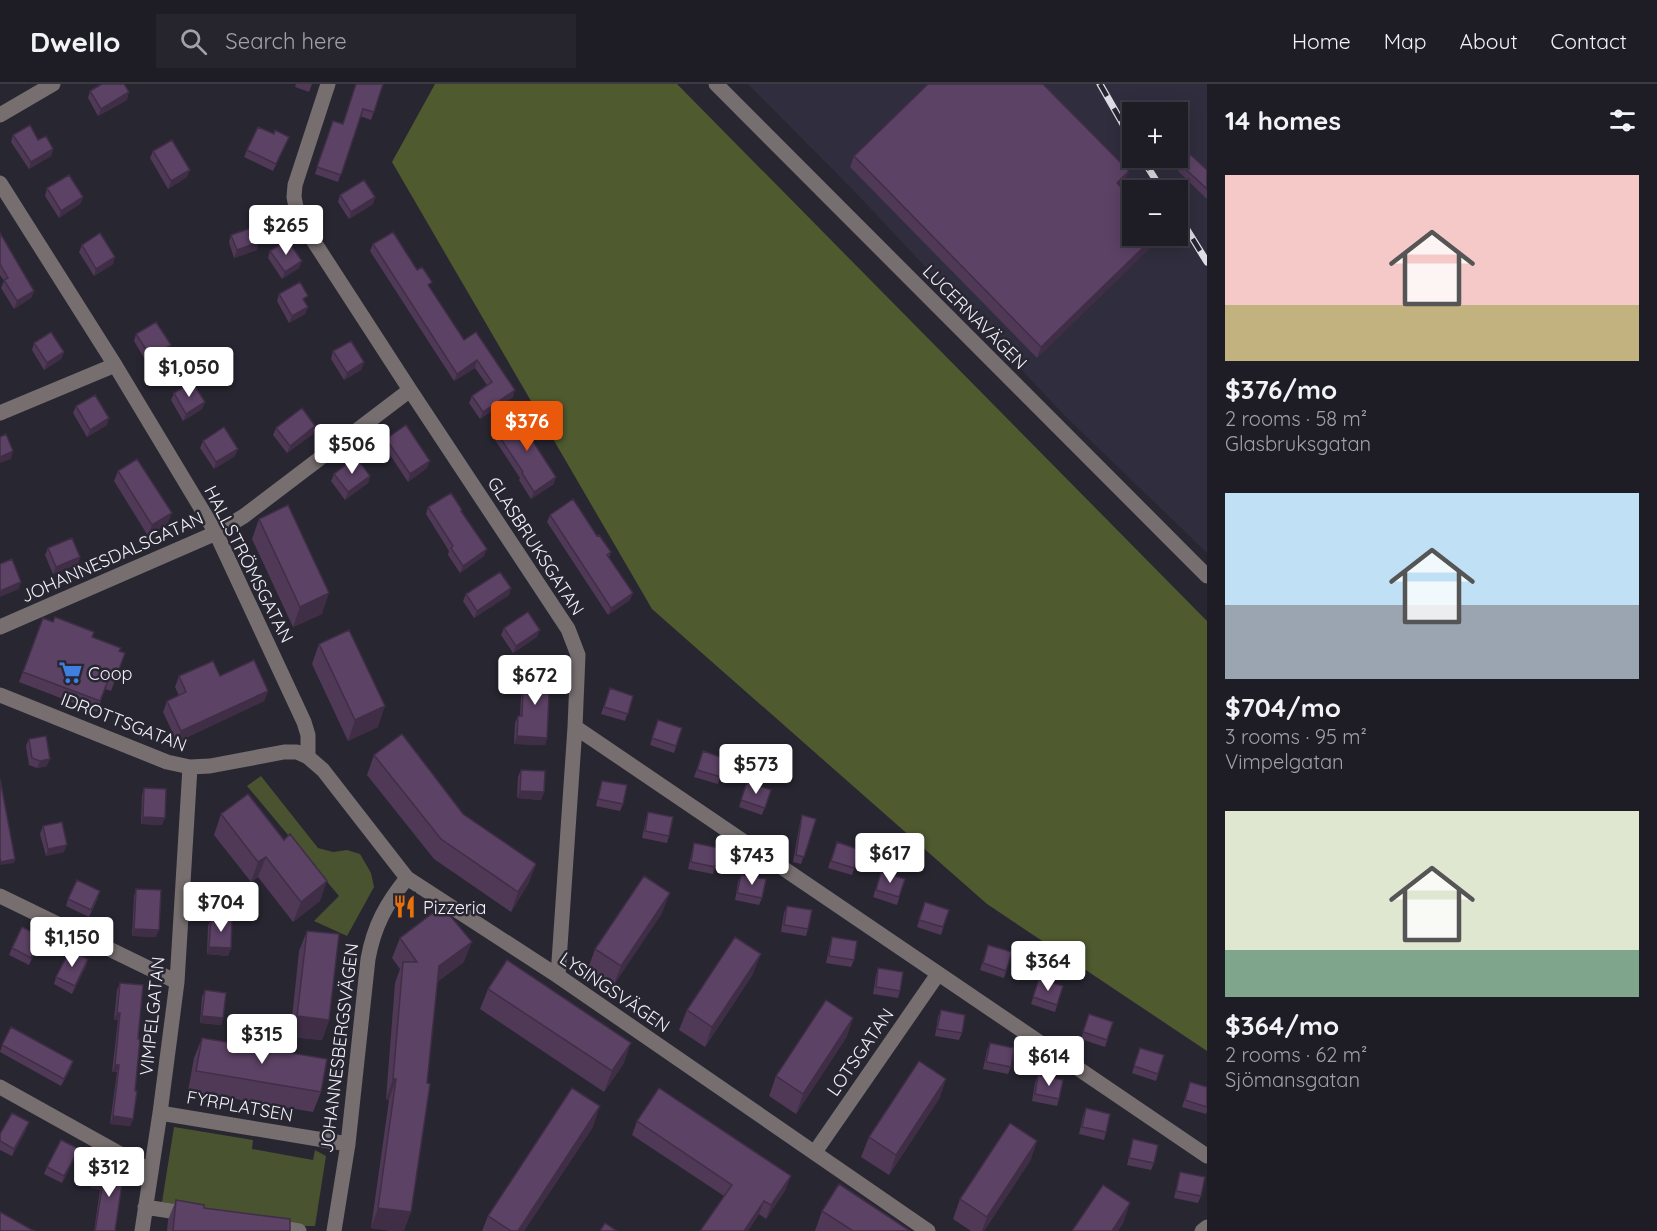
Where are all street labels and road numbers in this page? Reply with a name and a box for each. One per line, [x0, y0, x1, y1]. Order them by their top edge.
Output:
street label: LUCERNAVÄGEN [918, 260, 1032, 374]
street label: GLASBRUKSGATAN [483, 472, 589, 620]
street label: HALLSTRÖMSGATAN [199, 481, 299, 647]
street label: JOHANNESDALSGATAN [17, 506, 207, 608]
street label: IDROTTSGATAN [58, 687, 190, 757]
street label: JOHANNESBERGSVÄGEN [315, 942, 363, 1154]
street label: LYSINGSVÄGEN [556, 947, 674, 1037]
street label: VIMPELGATAN [134, 955, 170, 1077]
street label: LOTSGATAN [821, 1004, 899, 1100]
street label: FYRPLATSEN [185, 1085, 295, 1127]

